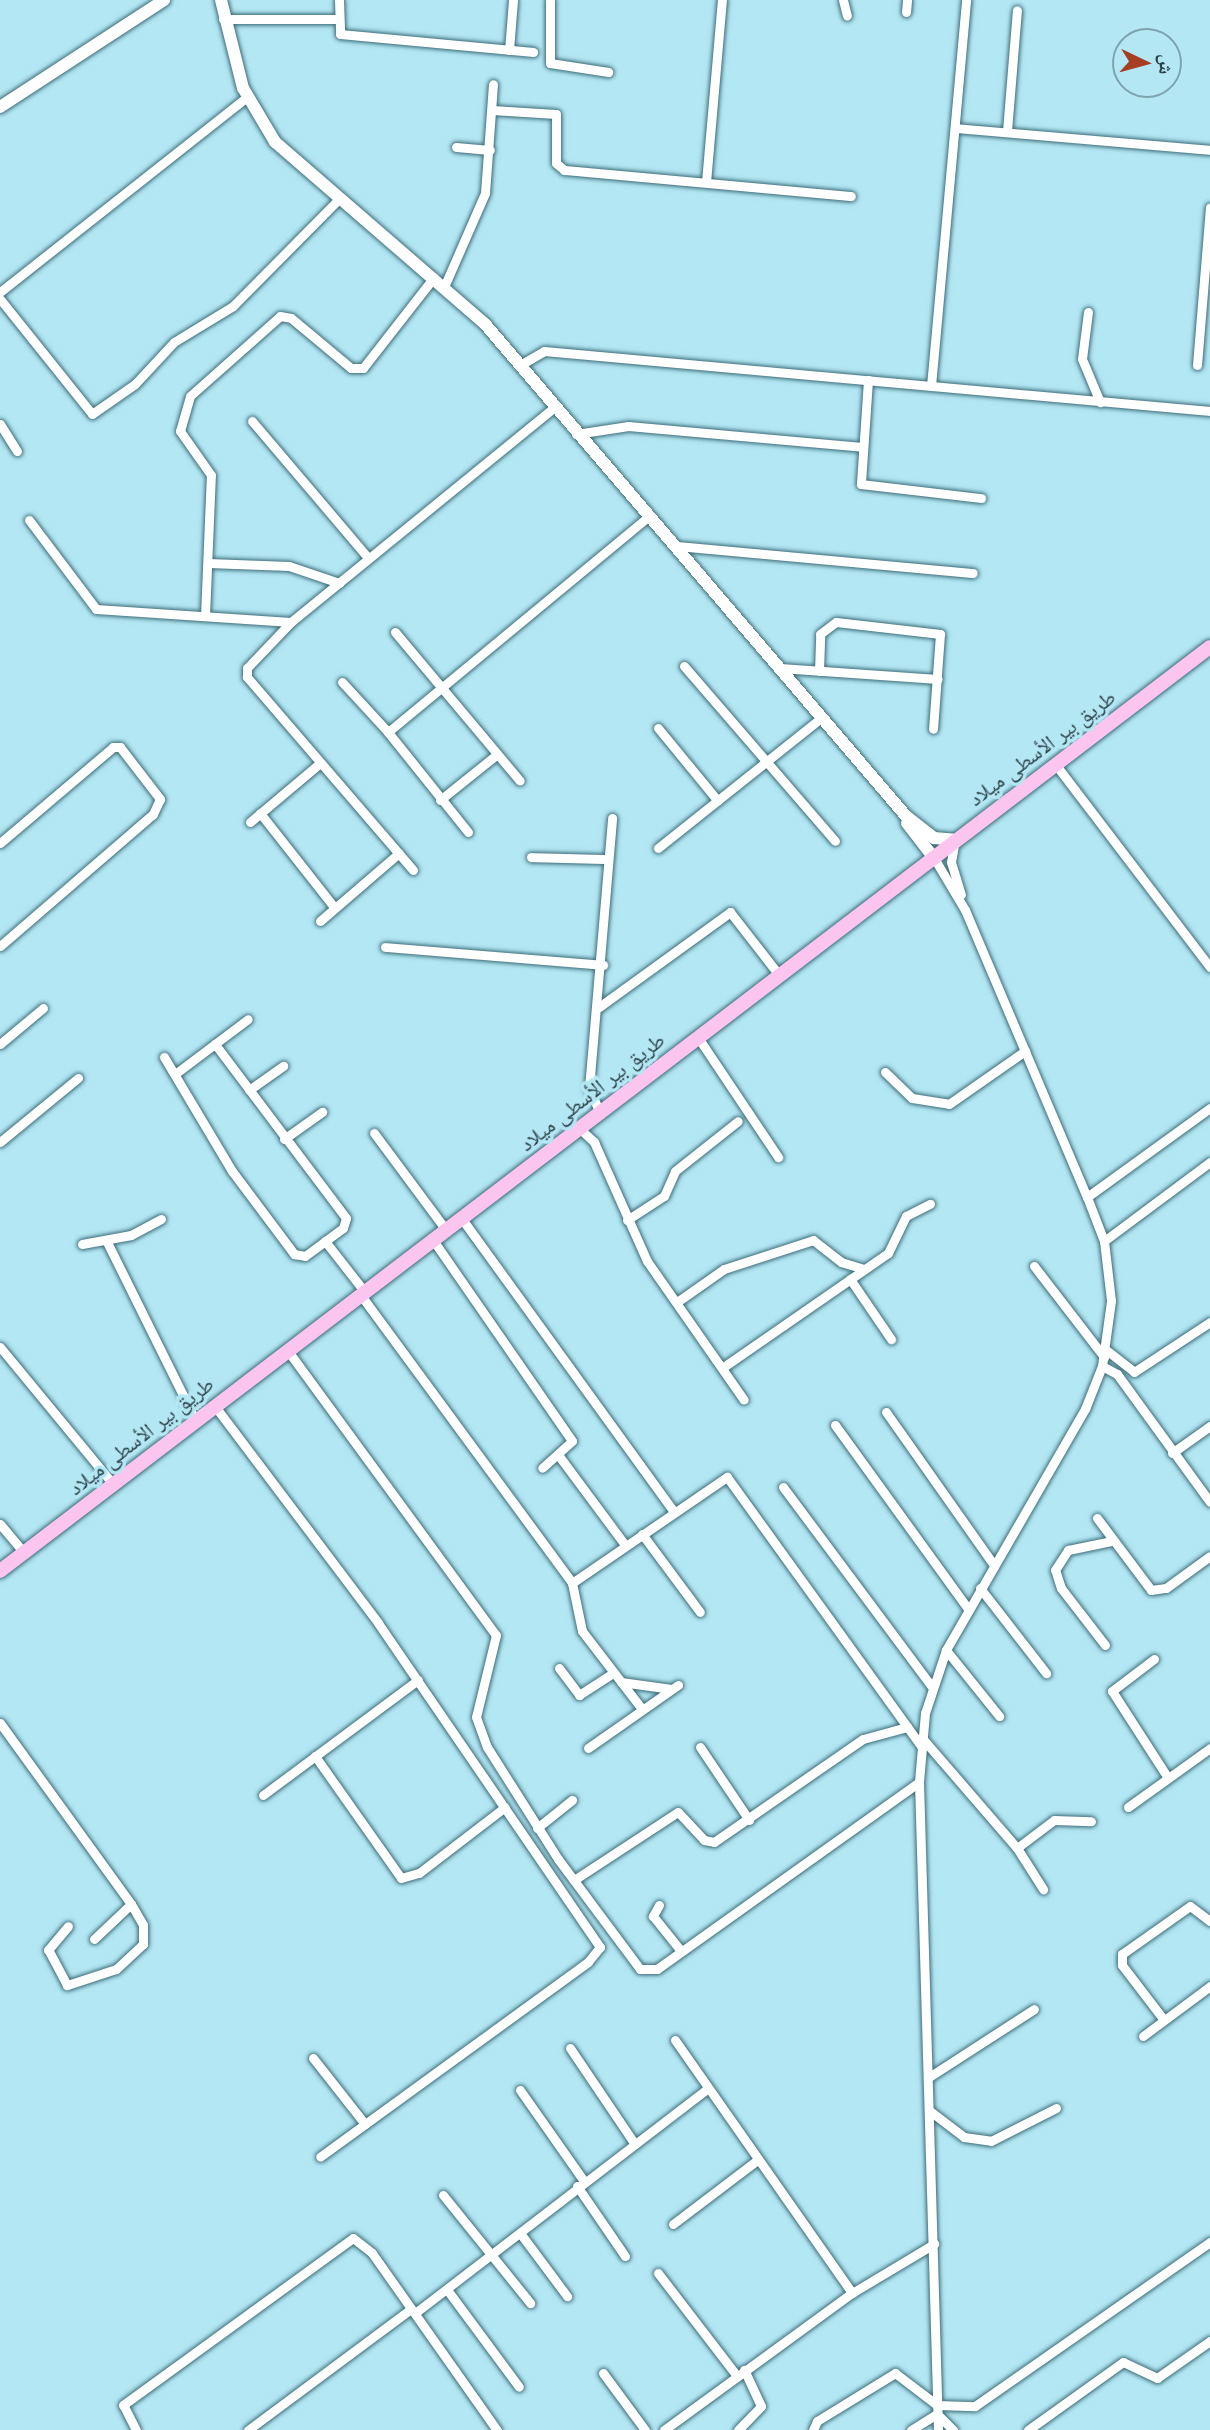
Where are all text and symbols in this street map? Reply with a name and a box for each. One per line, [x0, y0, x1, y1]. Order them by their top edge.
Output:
north arrow [1112, 28, 1182, 98]
text: ش [1153, 54, 1180, 76]
street label: طريق بير الأسطى ميلاد [964, 685, 1120, 811]
street label: طريق بير الأسطى ميلاد [514, 1027, 670, 1157]
street label: طريق بير الأسطى ميلاد [63, 1371, 219, 1501]

